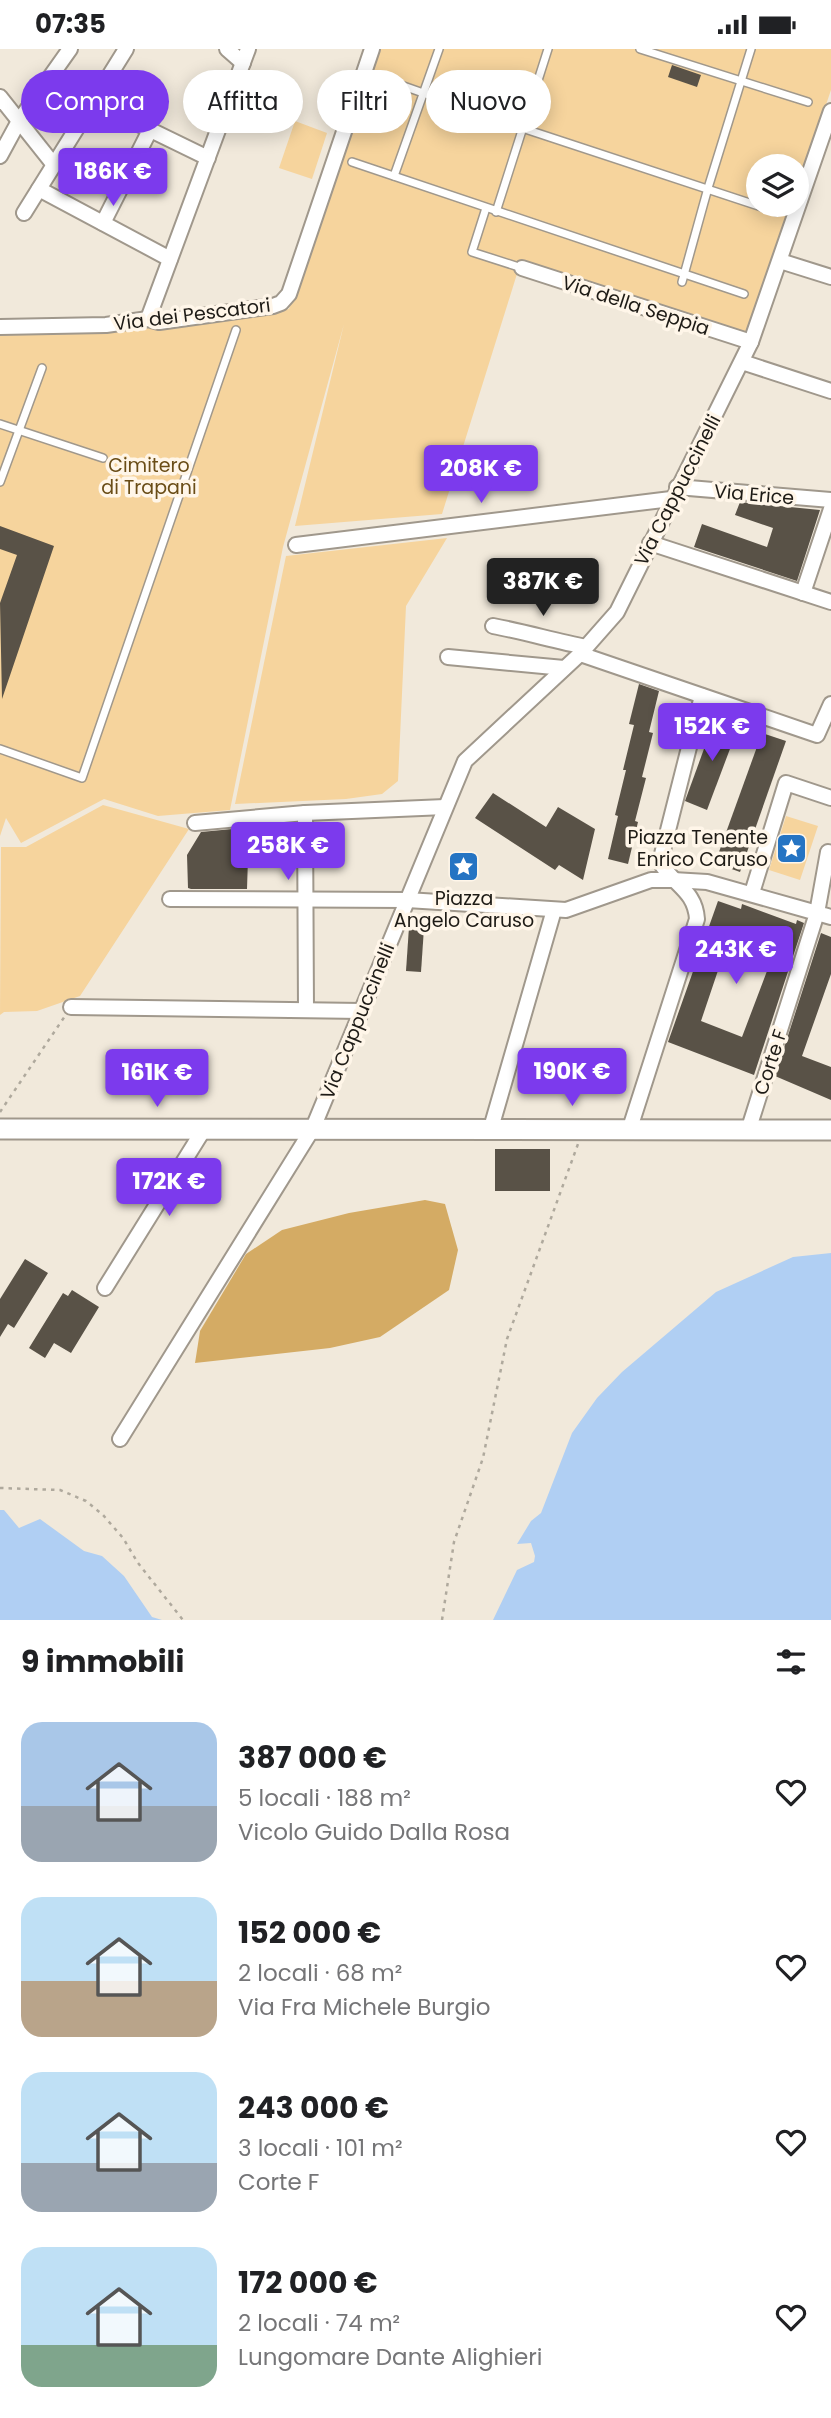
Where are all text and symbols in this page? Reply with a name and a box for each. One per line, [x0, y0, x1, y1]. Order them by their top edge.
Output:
text: 07:35 [35, 6, 106, 42]
chip: Compra [21, 70, 169, 133]
chip: Affitta [183, 70, 303, 133]
chip: Filtri [317, 70, 412, 133]
chip: Nuovo [426, 70, 551, 133]
pin: 186K € [56, 149, 170, 208]
map controls [746, 154, 809, 217]
button: layers [746, 154, 809, 217]
text: 186K € [74, 155, 152, 187]
street label: Via della Seppia [559, 269, 713, 342]
street label: Via dei Pescatori [112, 291, 272, 338]
street label: Via Cappuccinelli [628, 410, 727, 571]
pin: 208K € [424, 445, 538, 505]
park label: Cimitero di Trapani [101, 452, 197, 501]
text: 208K € [440, 452, 522, 484]
street label: Via Erice [713, 478, 795, 511]
pin: 387K € [486, 559, 600, 618]
text: 387K € [503, 565, 583, 597]
pin: 152K € [655, 703, 769, 763]
text: 152K € [674, 710, 750, 742]
pin: 258K € [231, 823, 345, 882]
place label: Piazza Tenente Enrico Caruso [627, 824, 768, 873]
text: 258K € [247, 829, 329, 861]
place icon: Piazza Tenente Enrico Caruso [774, 831, 808, 865]
place icon: Piazza Angelo Caruso [447, 850, 481, 884]
place label: Piazza Angelo Caruso [394, 885, 534, 934]
pin: 243K € [679, 927, 793, 986]
text: 243K € [695, 933, 777, 965]
street label: Via Cappuccinelli [314, 939, 401, 1103]
street label: Corte F [747, 1026, 794, 1098]
pin: 161K € [100, 1049, 214, 1109]
pin: 190K € [515, 1049, 629, 1108]
text: 190K € [533, 1055, 611, 1087]
text: 161K € [121, 1056, 193, 1088]
pin: 172K € [112, 1159, 226, 1218]
text: 172K € [132, 1165, 206, 1197]
text: 9 immobili [21, 1640, 184, 1683]
icon: filters [772, 1643, 810, 1681]
text: 387 000 € [238, 1736, 387, 1779]
icon: home [77, 1750, 161, 1834]
icon: heart [772, 1773, 810, 1811]
text: 5 locali · 188 m² [238, 1782, 411, 1814]
text: Vicolo Guido Dalla Rosa [238, 1816, 510, 1848]
text: 152 000 € [238, 1911, 381, 1954]
icon: home [77, 1925, 161, 2009]
icon: heart [772, 1948, 810, 1986]
text: 2 locali · 68 m² [238, 1957, 402, 1989]
text: Via Fra Michele Burgio [238, 1991, 491, 2023]
text: 243 000 € [238, 2086, 389, 2129]
icon: home [77, 2100, 161, 2184]
icon: heart [772, 2123, 810, 2161]
text: 3 locali · 101 m² [238, 2132, 403, 2164]
text: Corte F [238, 2166, 319, 2198]
text: 172 000 € [238, 2261, 378, 2304]
icon: home [77, 2275, 161, 2359]
icon: heart [772, 2298, 810, 2336]
text: 2 locali · 74 m² [238, 2307, 400, 2339]
text: Lungomare Dante Alighieri [238, 2341, 542, 2373]

